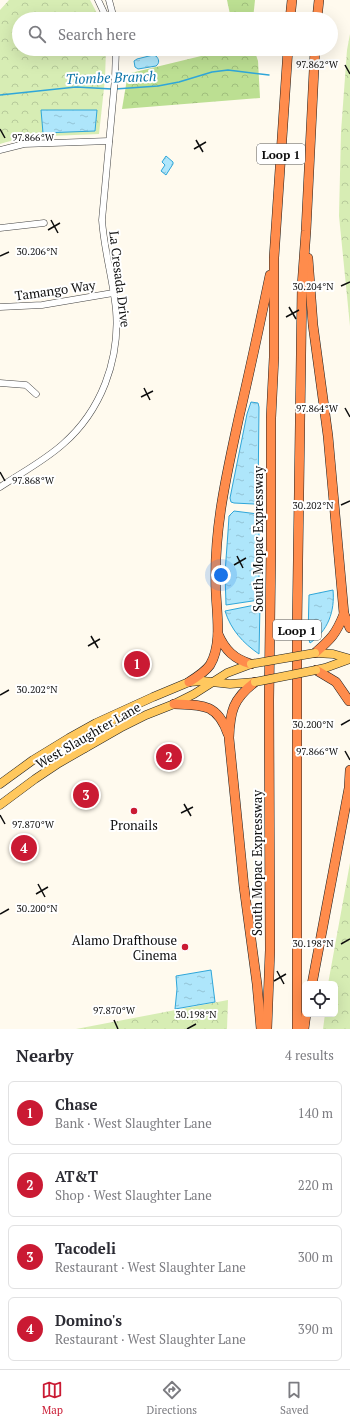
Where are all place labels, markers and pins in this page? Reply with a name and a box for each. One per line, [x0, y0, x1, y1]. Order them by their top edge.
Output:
pin: 1 [124, 649, 150, 679]
pin: 2 [156, 742, 182, 772]
pin: 3 [73, 780, 99, 810]
marker: Pronails [129, 806, 139, 816]
place label: Pronails [110, 816, 158, 834]
pin: 4 [11, 833, 37, 863]
place label: Alamo Drafthouse Cinema [72, 931, 177, 964]
marker: Alamo Drafthouse Cinema [180, 942, 190, 952]

